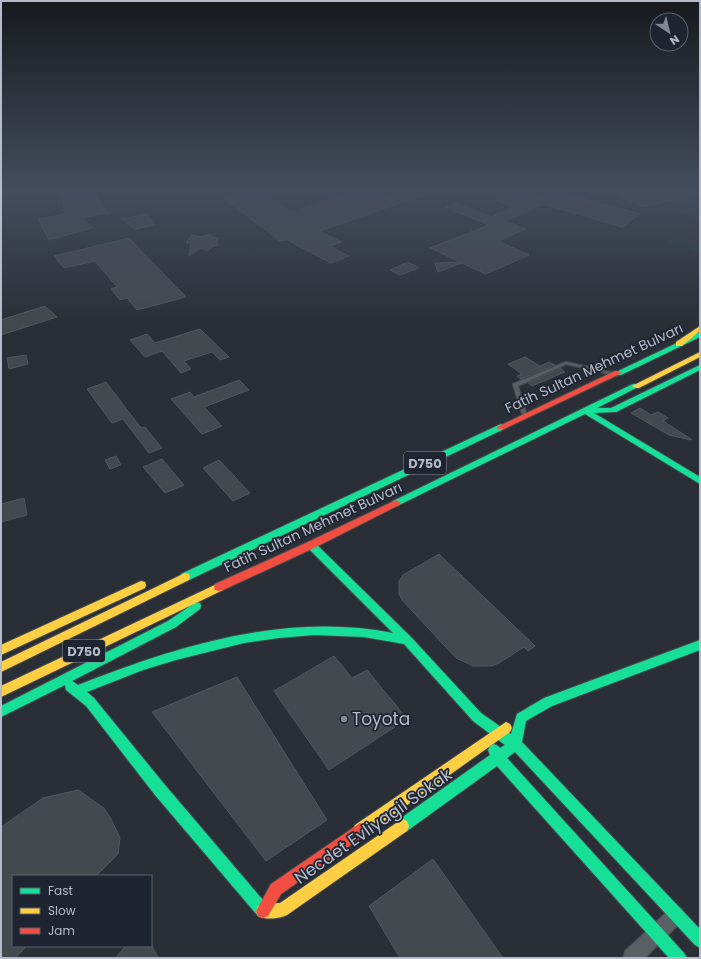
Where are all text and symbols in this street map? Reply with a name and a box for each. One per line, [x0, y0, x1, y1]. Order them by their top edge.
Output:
north arrow [649, 12, 689, 52]
text: N [667, 31, 683, 49]
street label: Fatih Sultan Mehmet Bulvarı [502, 318, 686, 418]
road number: D750 [404, 452, 446, 474]
street label: Fatih Sultan Mehmet Bulvarı [221, 477, 405, 577]
road number: D750 [63, 640, 105, 662]
place label: Toyota [352, 707, 410, 731]
marker: Toyota [339, 714, 349, 724]
street label: Necdet Evliyagil Sokak [289, 762, 457, 890]
legend [12, 875, 152, 947]
text: Fast [48, 882, 73, 899]
text: Slow [48, 902, 76, 919]
text: Jam [48, 922, 75, 939]

